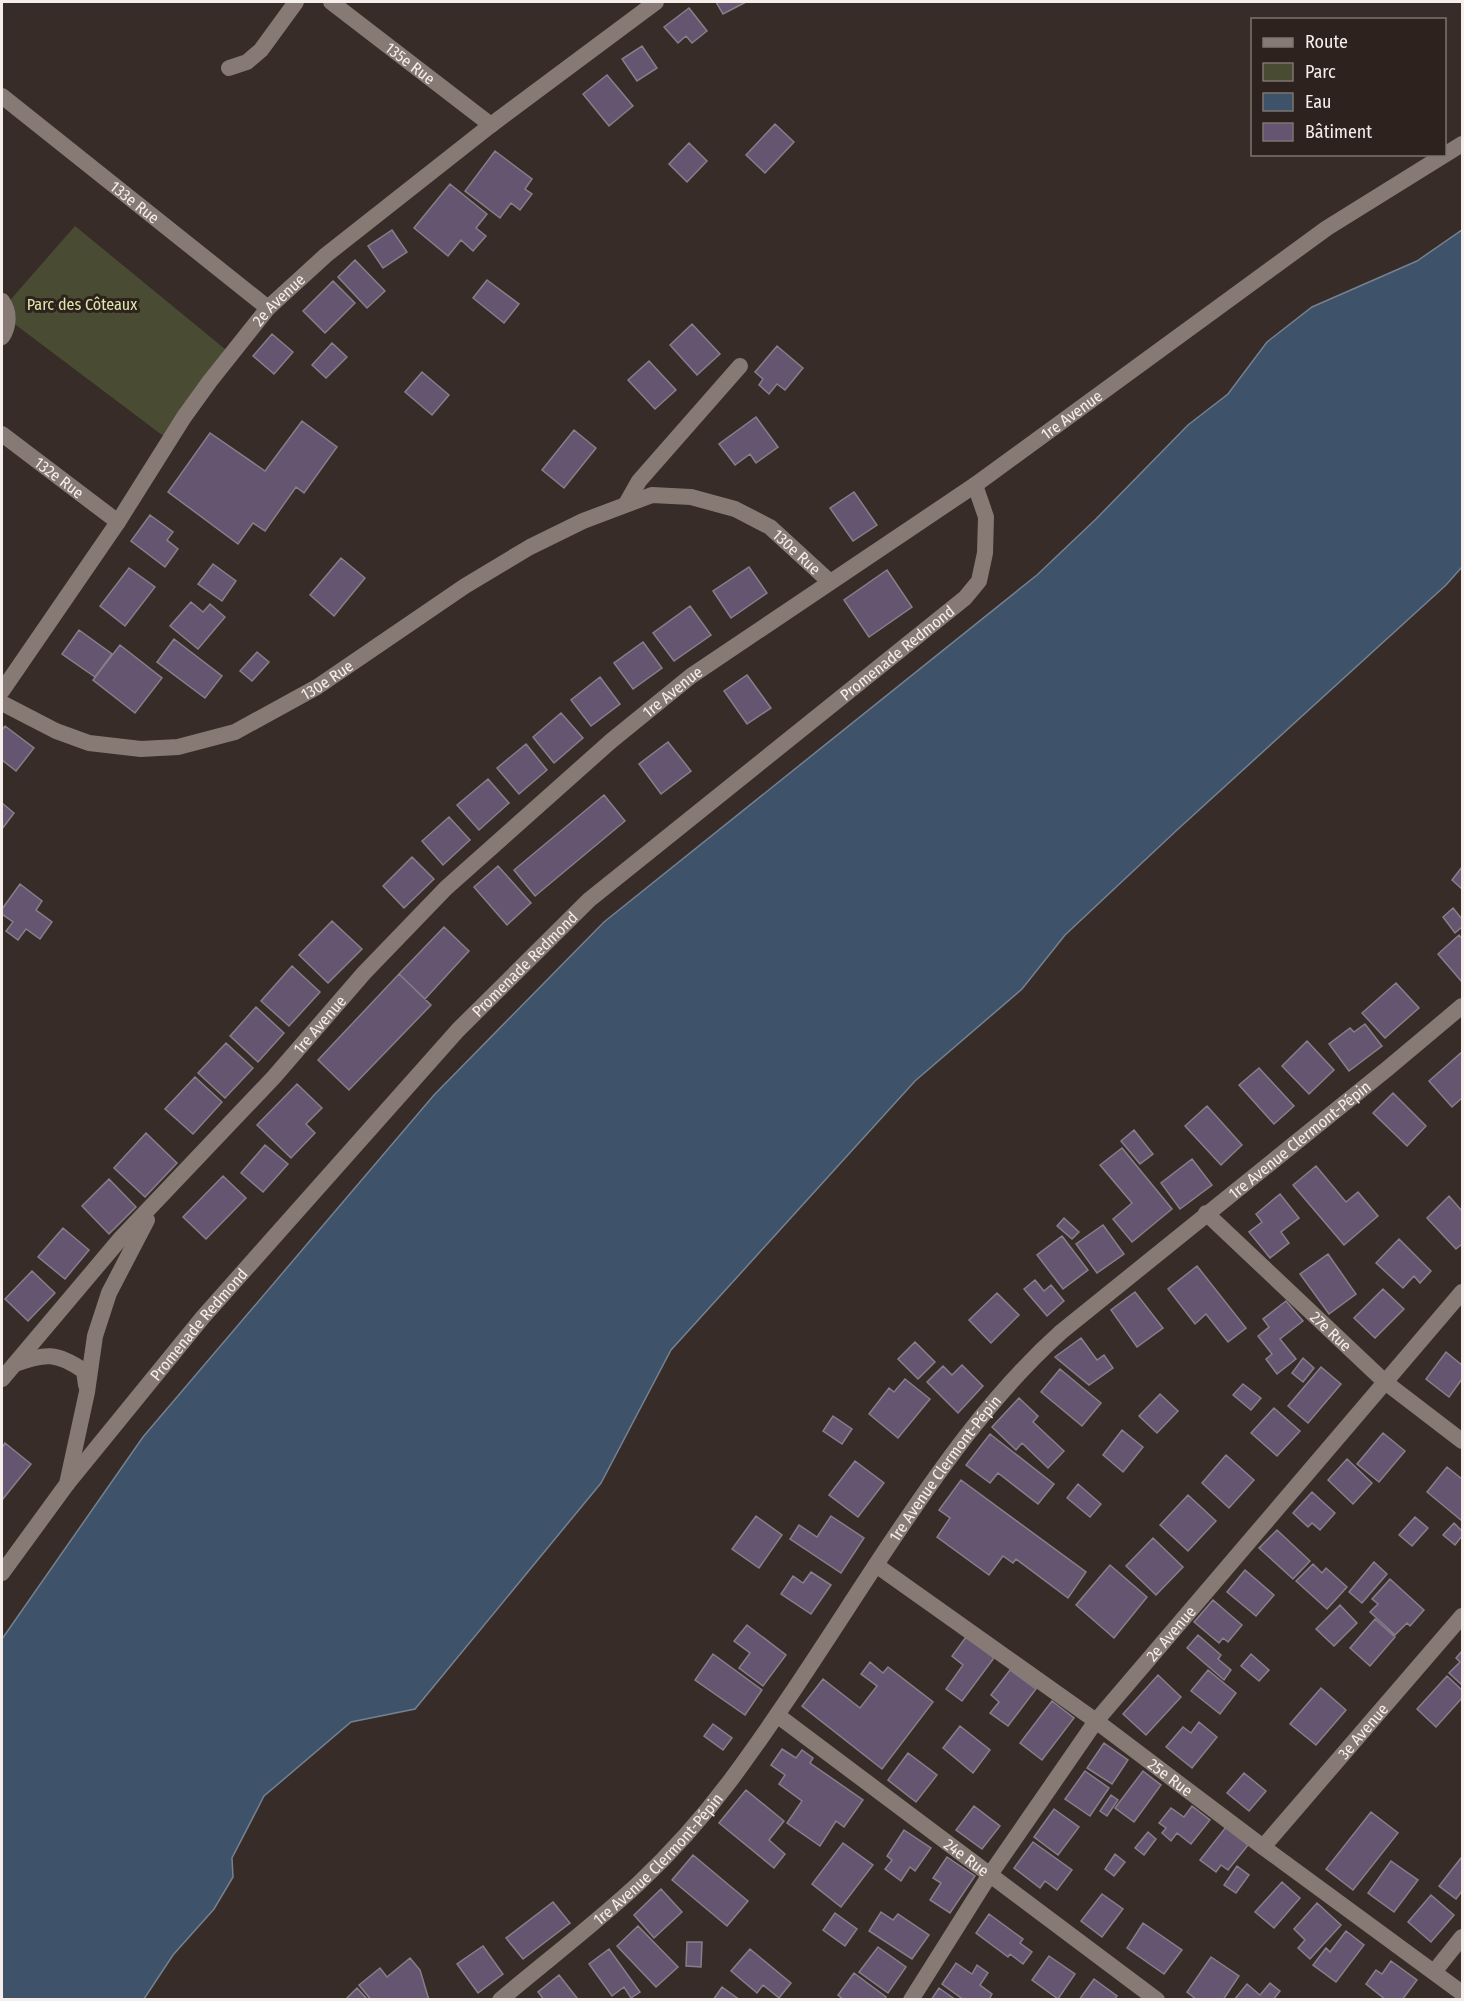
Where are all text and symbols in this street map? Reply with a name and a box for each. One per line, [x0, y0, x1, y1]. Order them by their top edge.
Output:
legend [1251, 18, 1446, 156]
text: Route [1305, 31, 1348, 53]
street label: 135e Rue [382, 38, 439, 88]
text: Parc [1305, 61, 1336, 83]
text: Eau [1305, 91, 1331, 113]
text: Bâtiment [1305, 121, 1372, 143]
street label: 133e Rue [107, 177, 163, 227]
street label: 2e Avenue [248, 269, 309, 329]
park label: Parc des Côteaux [27, 295, 137, 314]
street label: 1re Avenue [1037, 386, 1106, 443]
street label: 132e Rue [31, 453, 88, 502]
street label: 130e Rue [769, 525, 825, 578]
street label: Promenade Redmond [836, 601, 958, 704]
street label: 130e Rue [297, 656, 357, 704]
street label: 1re Avenue [639, 662, 706, 721]
street label: Promenade Redmond [468, 908, 581, 1020]
street label: 1re Avenue [289, 991, 350, 1058]
street label: 1re Avenue Clermont-Pépin [1225, 1077, 1374, 1203]
street label: Promenade Redmond [146, 1264, 251, 1384]
street label: 27e Rue [1306, 1307, 1356, 1355]
street label: 1re Avenue Clermont-Pépin [885, 1391, 1005, 1545]
street label: 2e Avenue [1142, 1602, 1200, 1665]
street label: 3e Avenue [1334, 1699, 1392, 1763]
street label: 25e Rue [1144, 1754, 1197, 1800]
street label: 1re Avenue Clermont-Pépin [589, 1789, 726, 1929]
street label: 24e Rue [940, 1834, 993, 1880]

